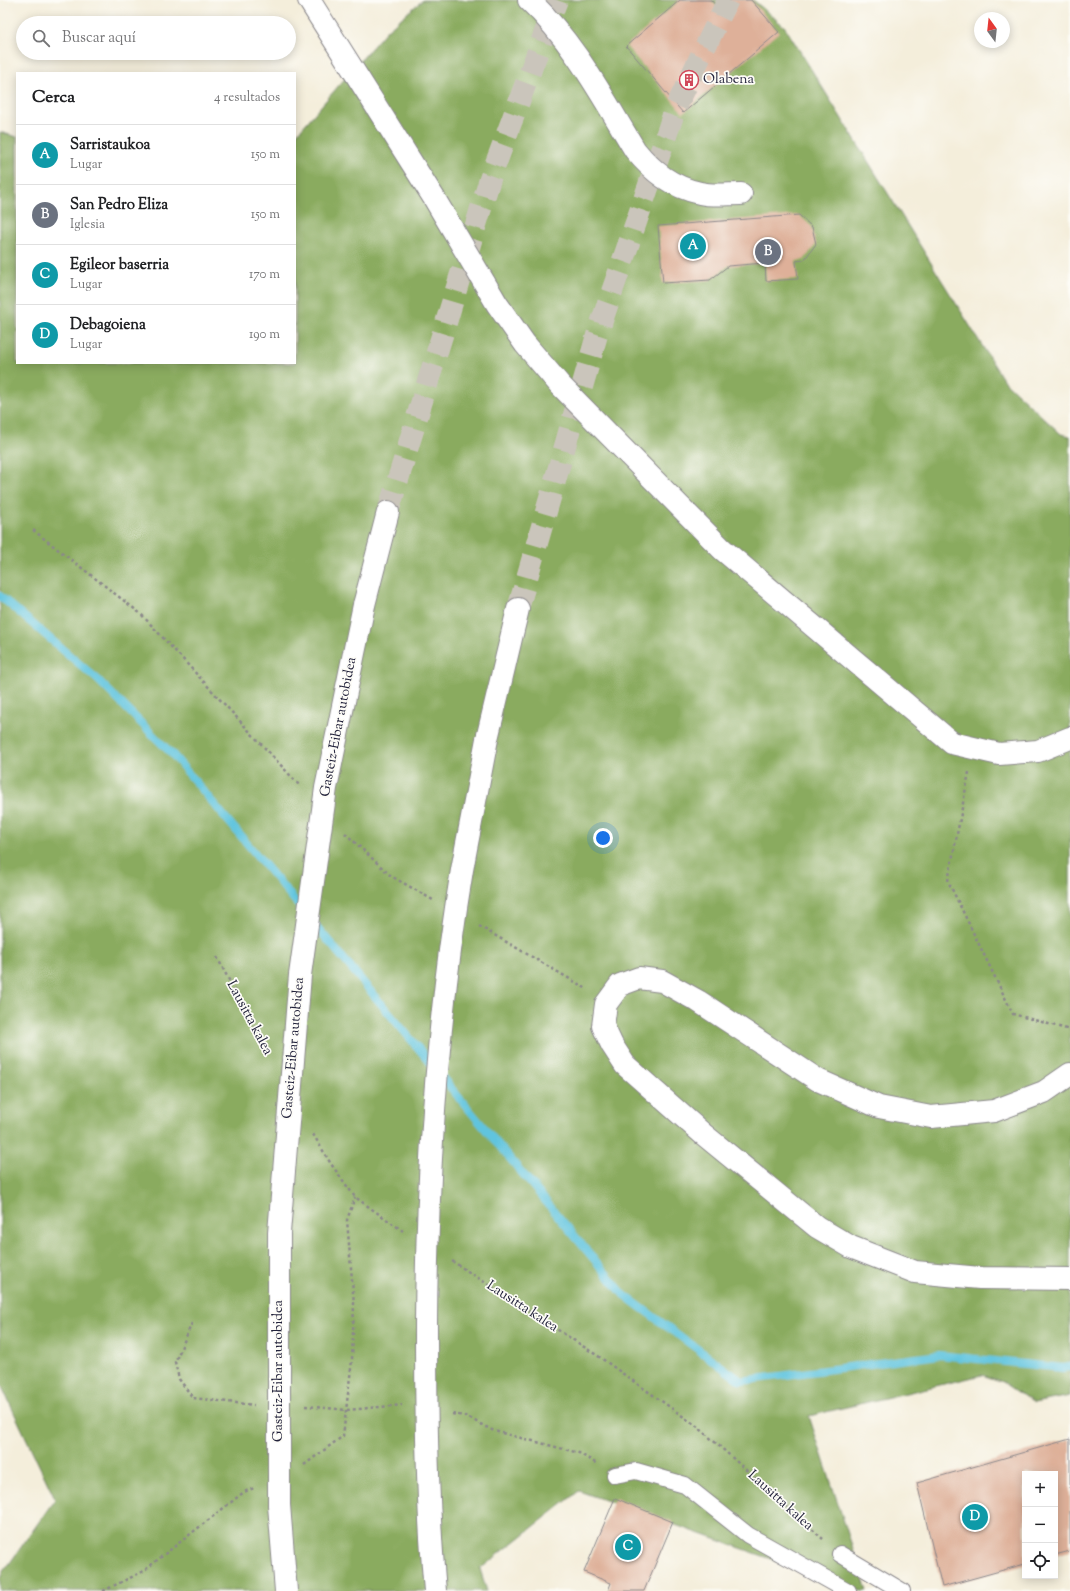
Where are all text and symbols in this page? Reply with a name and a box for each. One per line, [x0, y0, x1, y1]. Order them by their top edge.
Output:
north arrow [974, 12, 1010, 48]
search box [16, 16, 296, 60]
icon: search [30, 27, 52, 49]
text: Buscar aquí [62, 28, 136, 49]
building icon: Olabena [678, 69, 700, 91]
place label: Olabena [703, 70, 755, 90]
text: Cerca [32, 86, 75, 110]
text: 4 resultados [214, 89, 280, 107]
text: Sarristaukoa [70, 135, 151, 156]
text: A [40, 146, 50, 164]
text: 150 m [251, 146, 280, 164]
text: Lugar [70, 156, 102, 174]
text: San Pedro Eliza [70, 195, 168, 216]
text: B [41, 206, 49, 224]
text: 150 m [251, 206, 280, 224]
text: Iglesia [70, 216, 105, 234]
pin: A [680, 231, 706, 261]
pin: B [755, 237, 781, 267]
text: Egileor baserria [70, 255, 169, 276]
text: C [40, 266, 50, 284]
text: 170 m [249, 266, 280, 284]
text: Lugar [70, 276, 102, 294]
text: Debagoiena [70, 315, 146, 336]
text: D [40, 326, 50, 344]
text: 190 m [249, 326, 280, 344]
text: Lugar [70, 336, 102, 354]
street label: Gasteiz-Eibar autobidea [316, 655, 362, 799]
your location [593, 828, 613, 848]
street label: Gasteiz-Eibar autobidea [278, 976, 310, 1120]
street label: Lausitta kalea [221, 977, 277, 1059]
street label: Lausitta kalea [482, 1276, 562, 1338]
street label: Gasteiz-Eibar autobidea [269, 1299, 289, 1442]
street label: Lausitta kalea [743, 1466, 818, 1536]
map controls [1022, 1471, 1058, 1579]
button: + [1022, 1471, 1058, 1507]
pin: D [962, 1502, 988, 1532]
button: − [1022, 1507, 1058, 1543]
pin: C [615, 1532, 641, 1562]
button: locate [1022, 1543, 1058, 1579]

